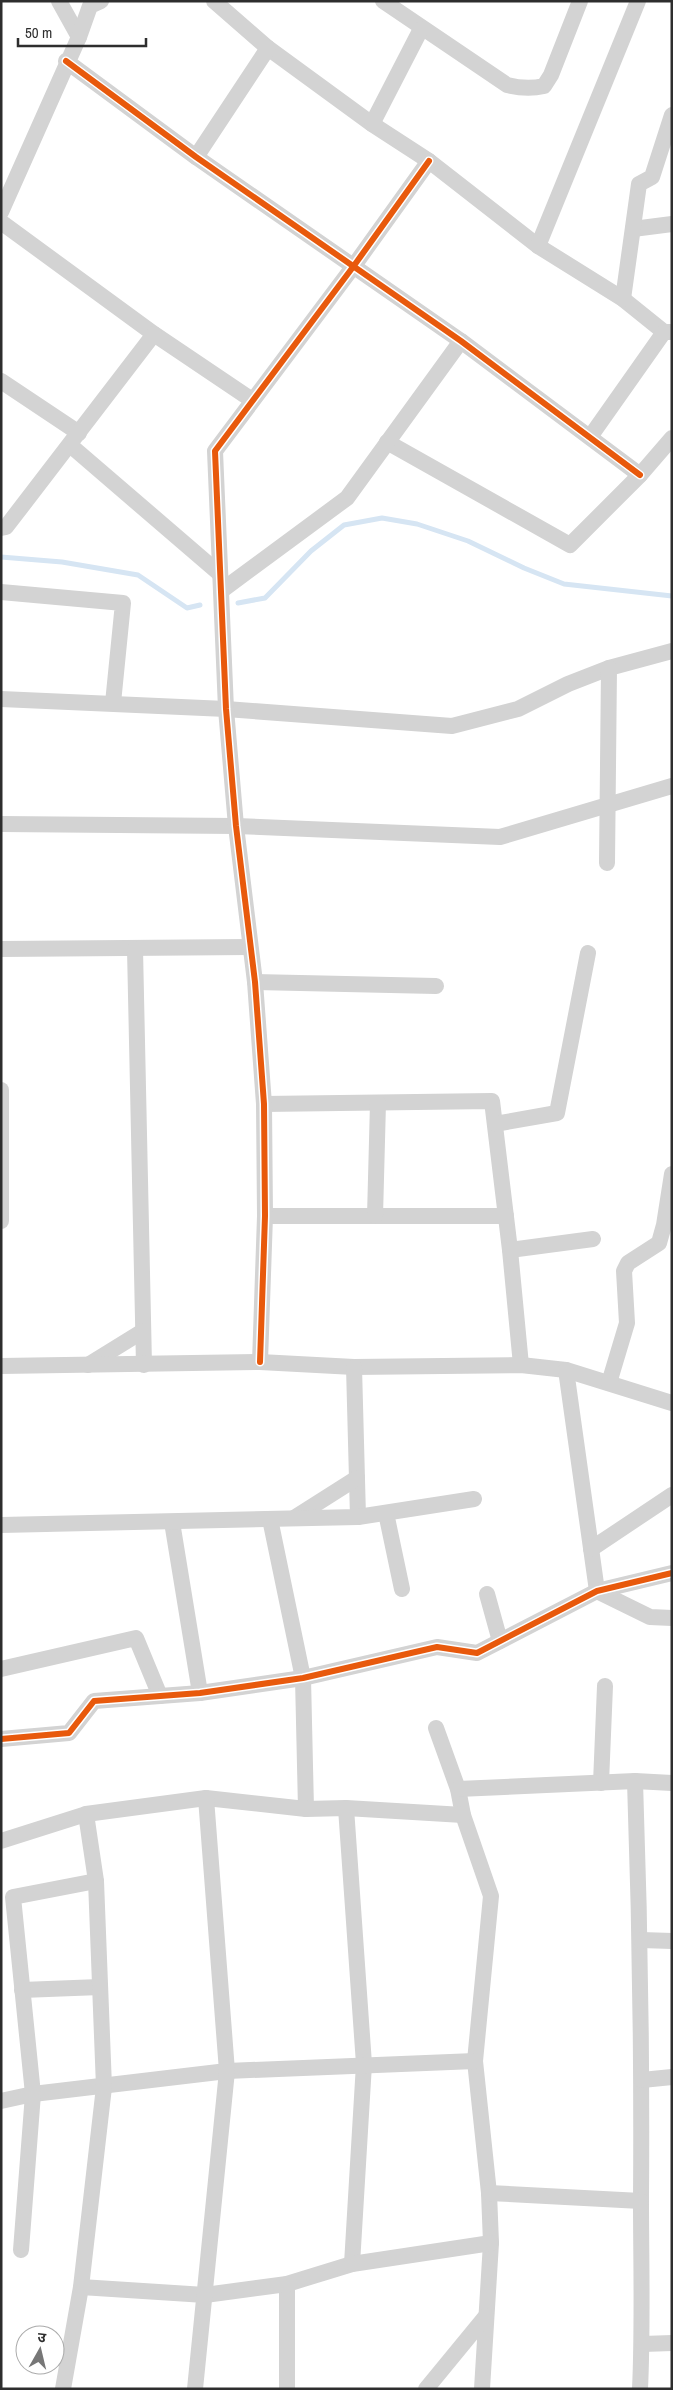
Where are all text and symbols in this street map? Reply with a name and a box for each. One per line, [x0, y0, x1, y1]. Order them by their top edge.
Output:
scale bar [18, 15, 145, 47]
text: 50 m [25, 22, 52, 43]
north arrow [15, 2325, 65, 2375]
text: उ [36, 2328, 48, 2347]

